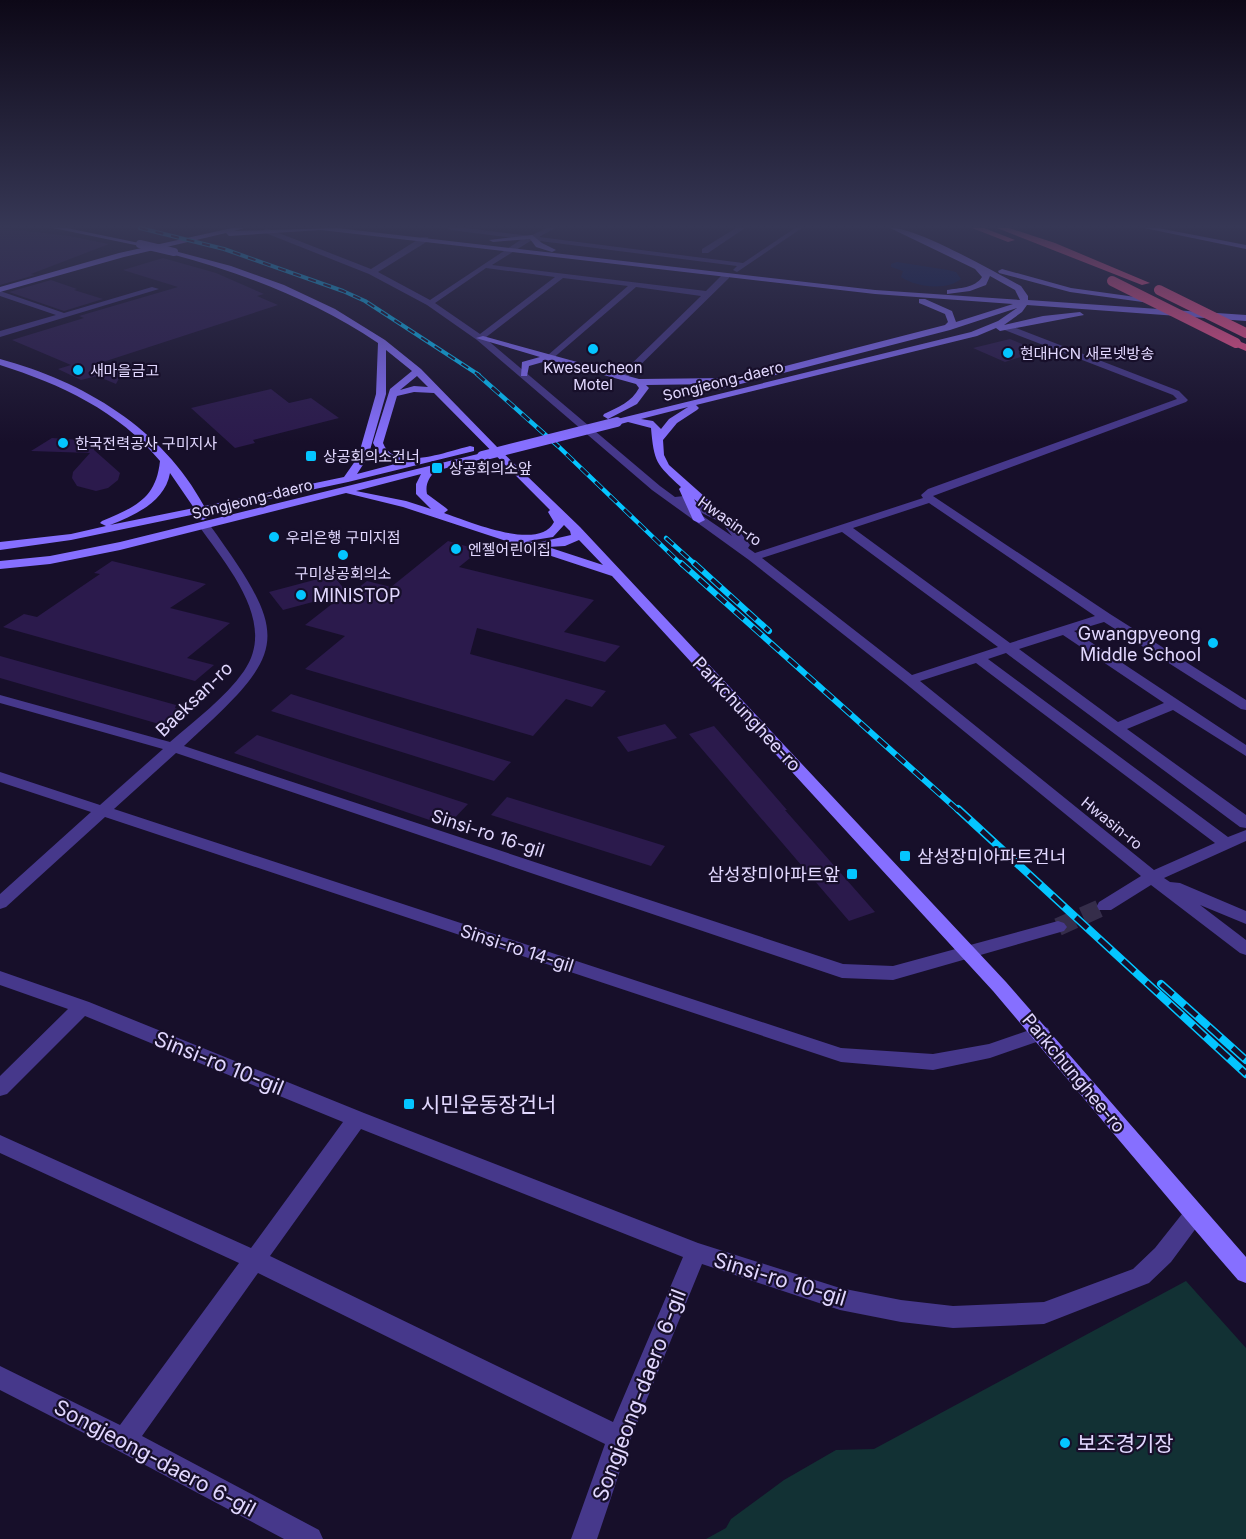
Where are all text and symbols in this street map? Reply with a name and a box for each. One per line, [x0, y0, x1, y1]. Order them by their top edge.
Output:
marker: Kweseucheon Motel [586, 342, 600, 356]
place label: 현대HCN 새로넷방송 [1020, 344, 1154, 363]
marker: 현대HCN 새로넷방송 [1001, 346, 1015, 360]
street label: Songjeong-daero [661, 357, 785, 405]
place label: Kweseucheon Motel [543, 358, 643, 394]
place label: 새마을금고 [90, 361, 159, 380]
marker: 새마을금고 [71, 363, 85, 377]
place label: 한국전력공사 구미지사 [75, 434, 217, 453]
marker: 한국전력공사 구미지사 [56, 436, 70, 450]
place label: 상공회의소건너 [323, 447, 420, 466]
marker: 상공회의소건너 [304, 449, 318, 463]
place label: 상공회의소앞 [449, 459, 532, 478]
marker: 상공회의소앞 [430, 461, 444, 475]
street label: Songjeong-daero [190, 475, 314, 523]
street label: Hwasin-ro [694, 492, 766, 550]
place label: 우리은행 구미지점 [286, 528, 401, 547]
marker: 우리은행 구미지점 [267, 530, 281, 544]
place label: 엔젤어린이집 [468, 540, 551, 559]
marker: 엔젤어린이집 [449, 542, 463, 556]
marker: 구미상공회의소 [336, 548, 350, 562]
place label: 구미상공회의소 [295, 564, 391, 583]
place label: MINISTOP [313, 585, 400, 606]
marker: MINISTOP [294, 588, 308, 602]
place label: Gwangpyeong Middle School [1078, 623, 1201, 665]
marker: Gwangpyeong Middle School [1206, 636, 1220, 650]
street label: Parkchunghee-ro [689, 653, 805, 775]
street label: Baeksan-ro [151, 657, 237, 741]
street label: Hwasin-ro [1077, 792, 1147, 854]
street label: Sinsi-ro 16-gil [429, 805, 547, 861]
place label: 삼성장미아파트건너 [917, 846, 1066, 867]
marker: 삼성장미아파트건너 [898, 849, 912, 863]
place label: 삼성장미아파트앞 [708, 864, 840, 885]
marker: 삼성장미아파트앞 [845, 867, 859, 881]
street label: Sinsi-ro 14-gil [458, 920, 576, 976]
street label: Parkchunghee-ro [1018, 1009, 1130, 1137]
street label: Sinsi-ro 10-gil [151, 1026, 287, 1100]
place label: 시민운동장건너 [421, 1092, 556, 1117]
marker: 시민운동장건너 [402, 1097, 416, 1111]
street label: Sinsi-ro 10-gil [711, 1247, 849, 1311]
street label: Songjeong-daero 6-gil [587, 1286, 691, 1504]
street label: Songjeong-daero 6-gil [50, 1394, 260, 1522]
place label: 보조경기장 [1077, 1431, 1174, 1456]
marker: 보조경기장 [1058, 1436, 1072, 1450]

